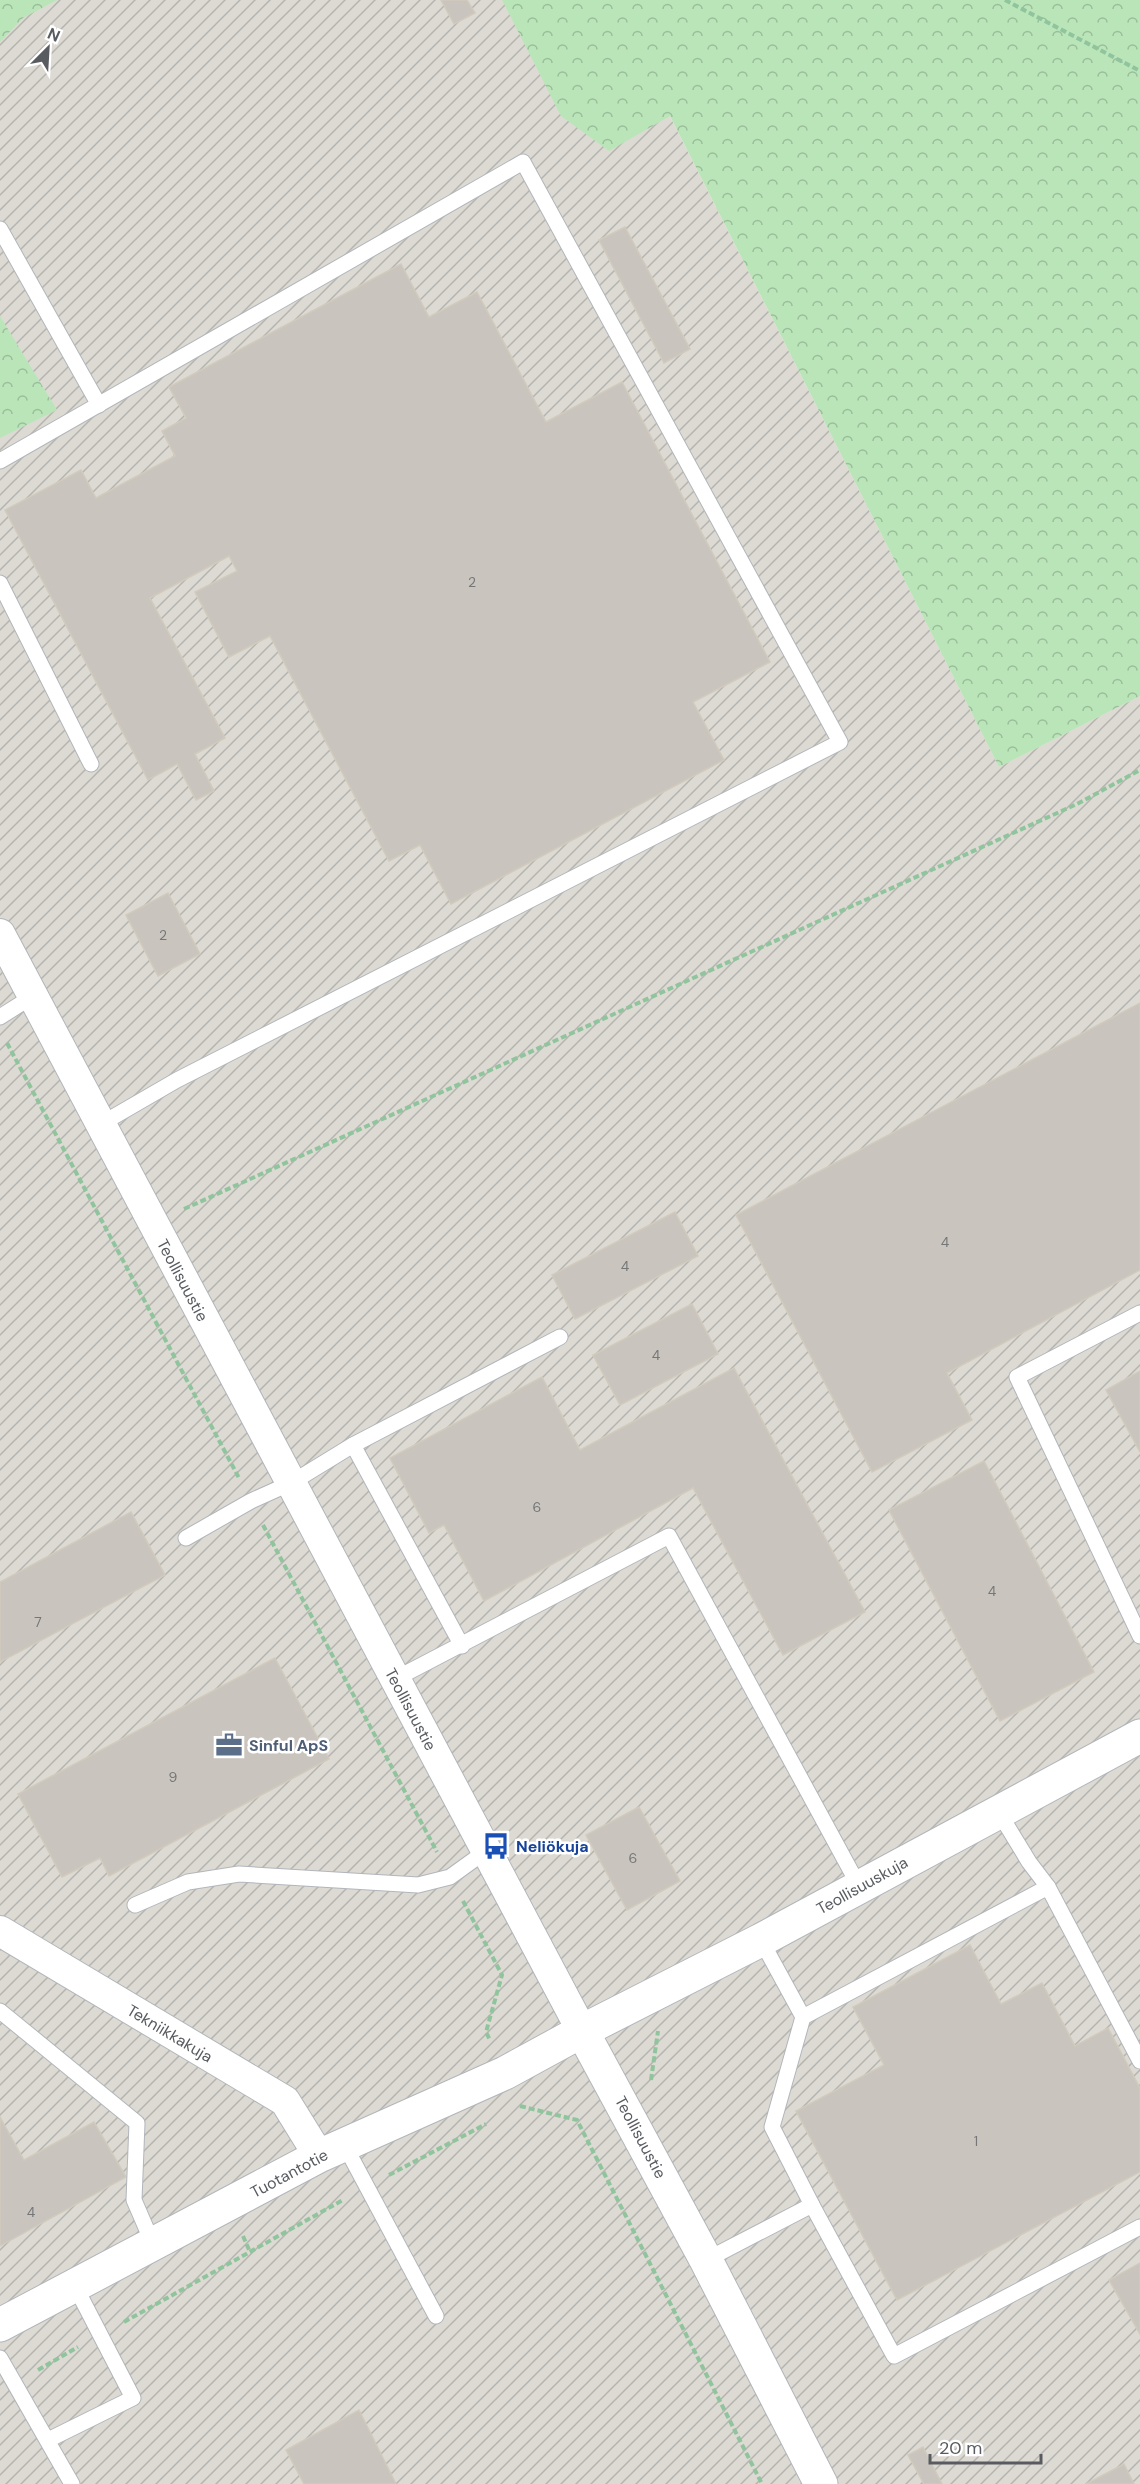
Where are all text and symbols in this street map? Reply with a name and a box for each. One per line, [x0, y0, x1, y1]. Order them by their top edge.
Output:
north arrow [18, 18, 78, 78]
text: N [44, 23, 63, 47]
house number: 2 [468, 573, 476, 591]
house number: 2 [159, 926, 167, 944]
house number: 4 [941, 1233, 950, 1251]
street label: Teollisuustie [152, 1235, 213, 1325]
house number: 4 [621, 1257, 630, 1275]
house number: 4 [652, 1346, 661, 1364]
house number: 6 [533, 1498, 541, 1516]
house number: 4 [988, 1582, 997, 1600]
house number: 7 [34, 1613, 42, 1631]
street label: Teollisuustie [380, 1664, 441, 1754]
office icon: Sinful ApS [214, 1730, 244, 1760]
place label: Sinful ApS [249, 1735, 328, 1756]
house number: 9 [169, 1768, 178, 1786]
bus stop icon: Neliökuja [481, 1831, 511, 1861]
place label: Neliökuja [516, 1836, 589, 1857]
house number: 6 [629, 1849, 637, 1867]
street label: Teollisuuskuja [813, 1852, 912, 1919]
street label: Tekniikkakuja [123, 2000, 216, 2067]
street label: Teollisuustie [610, 2092, 671, 2182]
house number: 1 [974, 2132, 978, 2150]
street label: Tuotantotie [247, 2144, 332, 2203]
house number: 4 [27, 2203, 36, 2221]
scale bar [930, 2427, 1041, 2465]
text: 20 m [939, 2436, 982, 2460]

